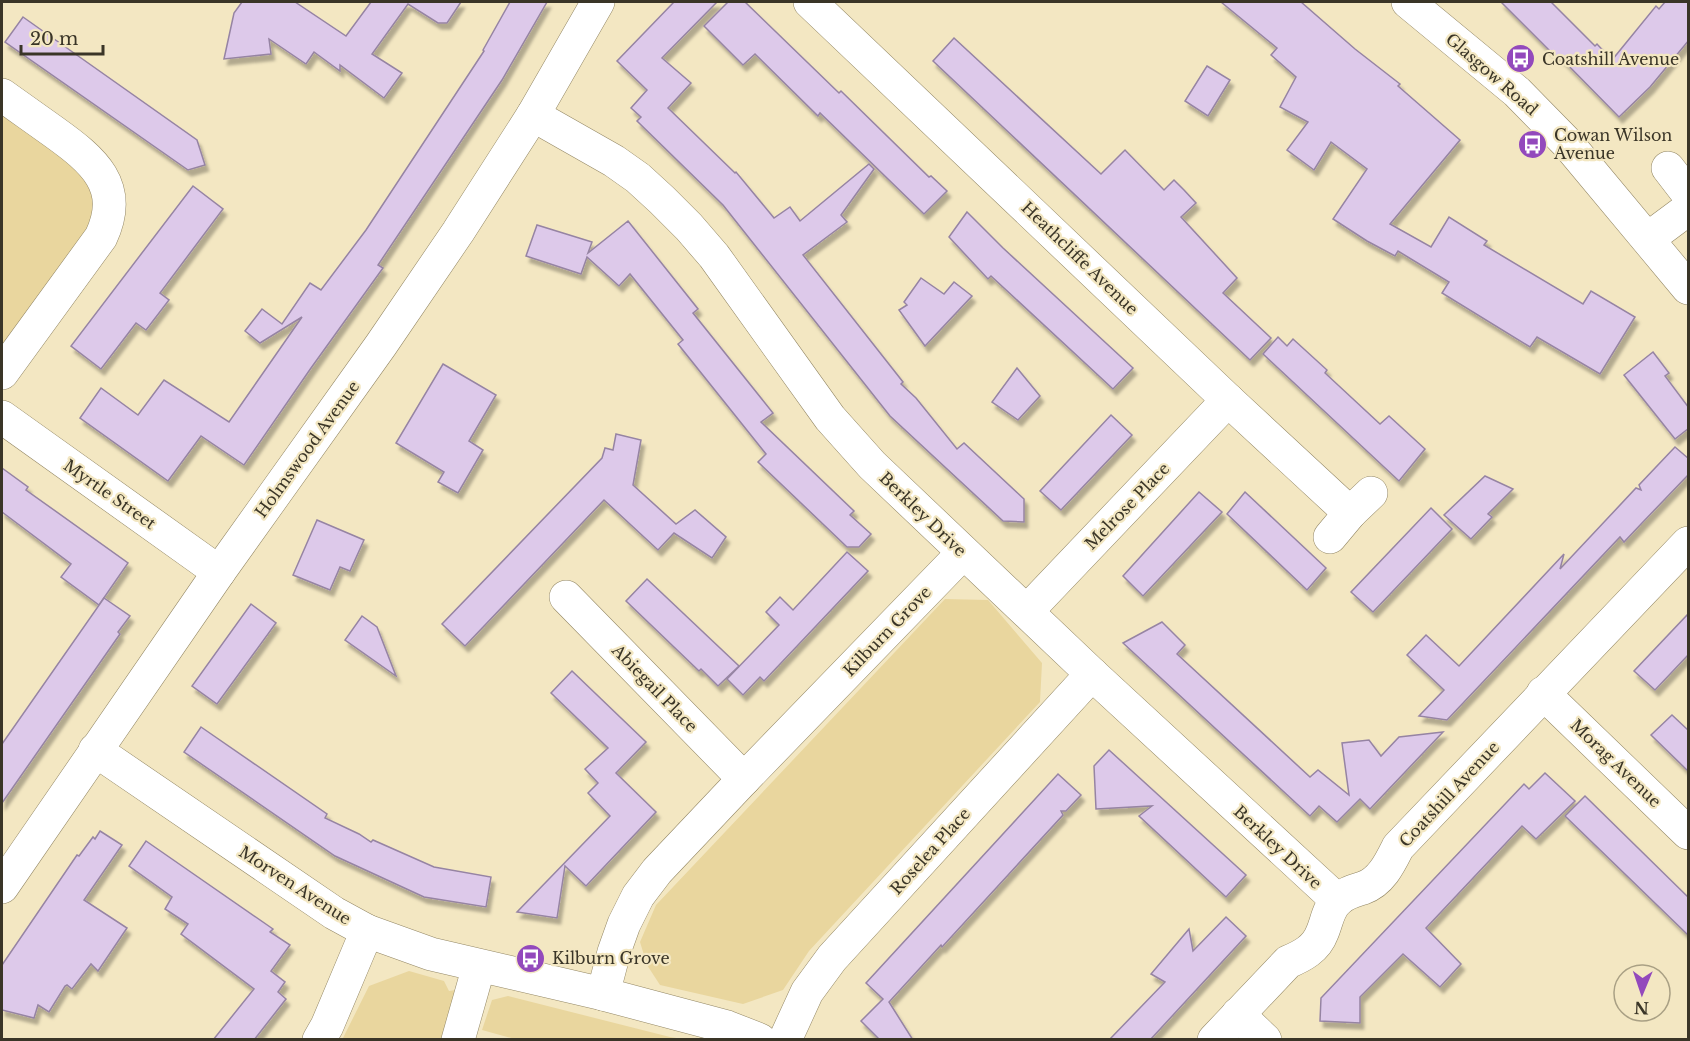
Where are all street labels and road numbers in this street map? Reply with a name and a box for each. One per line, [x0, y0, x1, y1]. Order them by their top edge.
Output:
street label: Glasgow Road [1442, 29, 1542, 119]
street label: Heathcliffe Avenue [1018, 197, 1142, 319]
street label: Holmswood Avenue [251, 377, 363, 521]
street label: Myrtle Street [60, 455, 160, 533]
street label: Melrose Place [1081, 458, 1173, 554]
street label: Berkley Drive [875, 468, 971, 560]
street label: Kilburn Grove [839, 582, 935, 680]
street label: Abiegail Place [608, 639, 702, 736]
street label: Morag Avenue [1567, 715, 1665, 811]
street label: Coatshill Avenue [1395, 737, 1503, 851]
street label: Berkley Drive [1230, 801, 1326, 893]
street label: Roselea Place [886, 804, 974, 898]
street label: Morven Avenue [235, 841, 355, 929]

